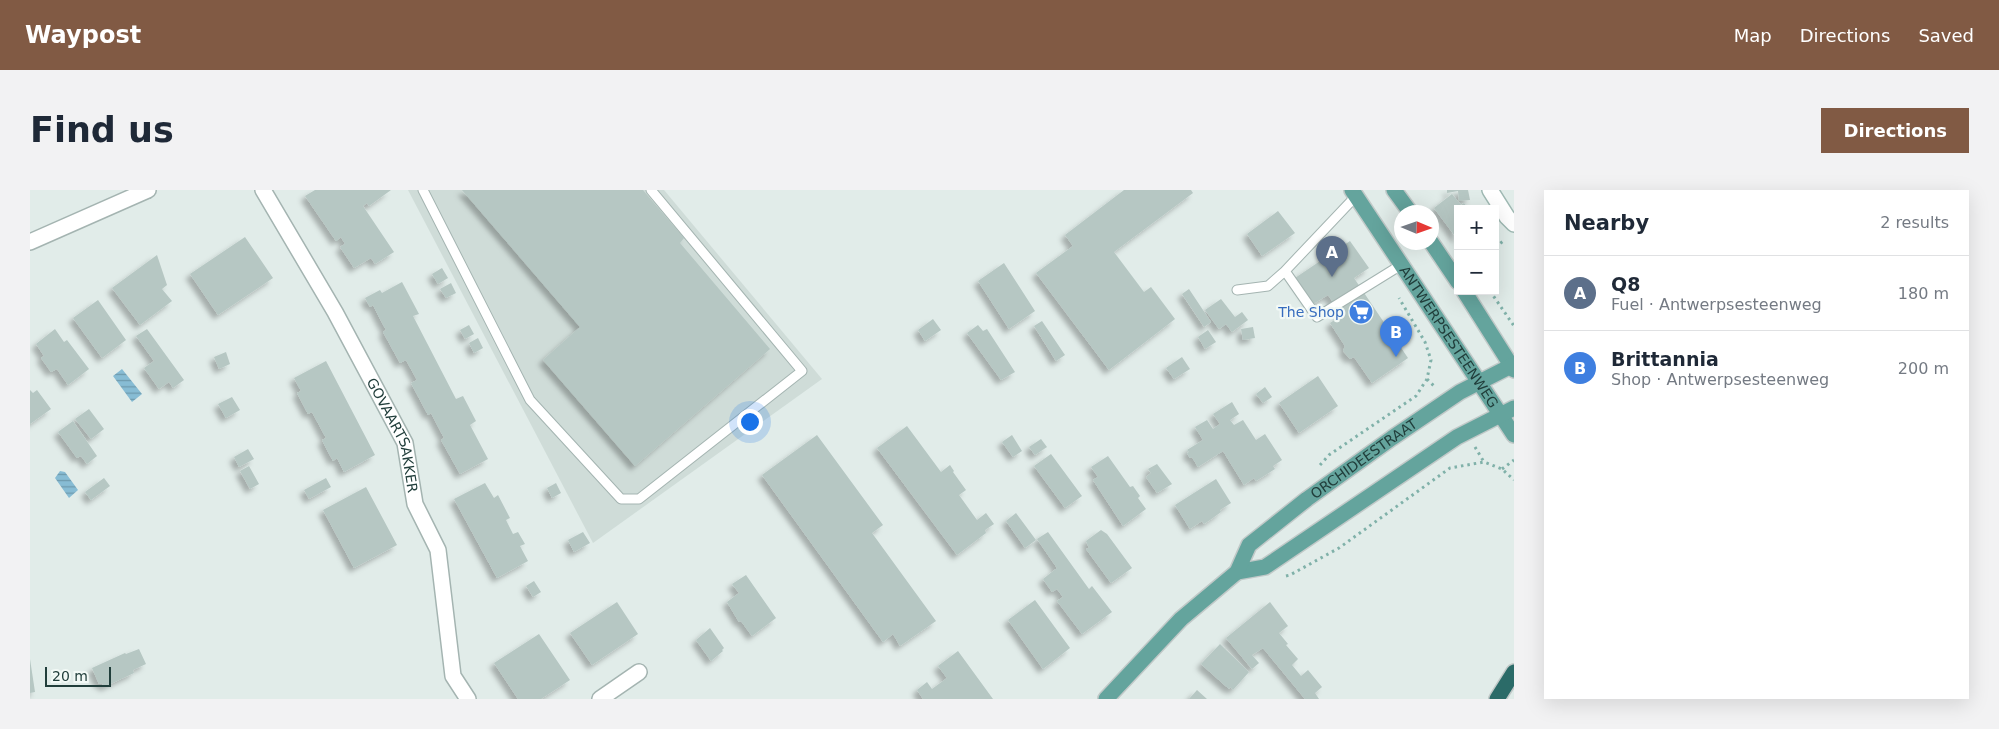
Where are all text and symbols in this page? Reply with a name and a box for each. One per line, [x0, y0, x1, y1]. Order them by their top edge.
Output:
text: Waypost [25, 21, 141, 49]
text: Map [1734, 25, 1772, 46]
text: Directions [1800, 25, 1890, 46]
text: Saved [1918, 25, 1974, 46]
button: Directions [1821, 108, 1969, 153]
text: Find us [30, 110, 174, 150]
north arrow [1394, 205, 1439, 250]
map controls [1454, 205, 1499, 295]
button: + [1454, 205, 1499, 250]
text: Nearby [1564, 211, 1649, 235]
text: 2 results [1880, 213, 1949, 232]
pin: A [1316, 236, 1348, 277]
button: − [1454, 250, 1499, 295]
street label: ANTWERPSESTEENWEG [1396, 263, 1502, 411]
text: Q8 [1611, 273, 1640, 295]
text: A [1574, 284, 1586, 303]
text: 180 m [1898, 284, 1949, 303]
text: Fuel · Antwerpsesteenweg [1611, 295, 1822, 314]
supermarket icon: The Shop [1348, 299, 1374, 325]
place label: The Shop [1277, 304, 1344, 320]
pin: B [1380, 316, 1412, 357]
text: Brittannia [1611, 348, 1719, 370]
text: B [1574, 359, 1586, 378]
text: 200 m [1898, 359, 1949, 378]
text: Shop · Antwerpsesteenweg [1611, 370, 1829, 389]
street label: GOVAARTSAKKER [364, 375, 421, 494]
your location [737, 409, 763, 435]
street label: ORCHIDEESTRAAT [1307, 415, 1420, 502]
scale bar [45, 664, 111, 687]
text: 20 m [52, 668, 88, 684]

